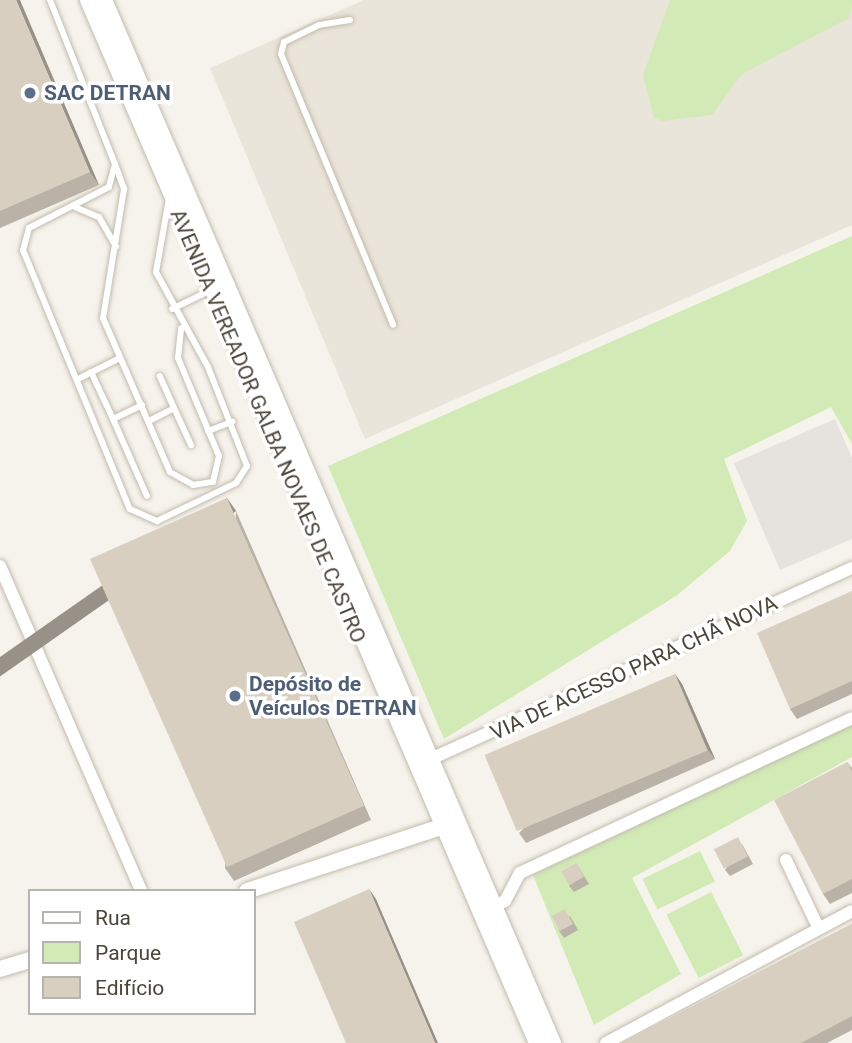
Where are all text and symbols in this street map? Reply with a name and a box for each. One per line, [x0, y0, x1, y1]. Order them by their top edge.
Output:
place label: SAC DETRAN [44, 80, 171, 106]
marker: SAC DETRAN [22, 85, 38, 101]
street label: AVENIDA VEREADOR GALBA NOVAES DE CASTRO [165, 205, 371, 647]
street label: VIA DE ACESSO PARA CHÃ NOVA [487, 590, 781, 746]
place label: Depósito de Veículos DETRAN [249, 671, 417, 721]
marker: Depósito de Veículos DETRAN [227, 688, 243, 704]
legend [28, 889, 256, 1015]
text: Rua [95, 906, 131, 930]
text: Parque [95, 941, 161, 965]
text: Edifício [95, 976, 164, 1000]

